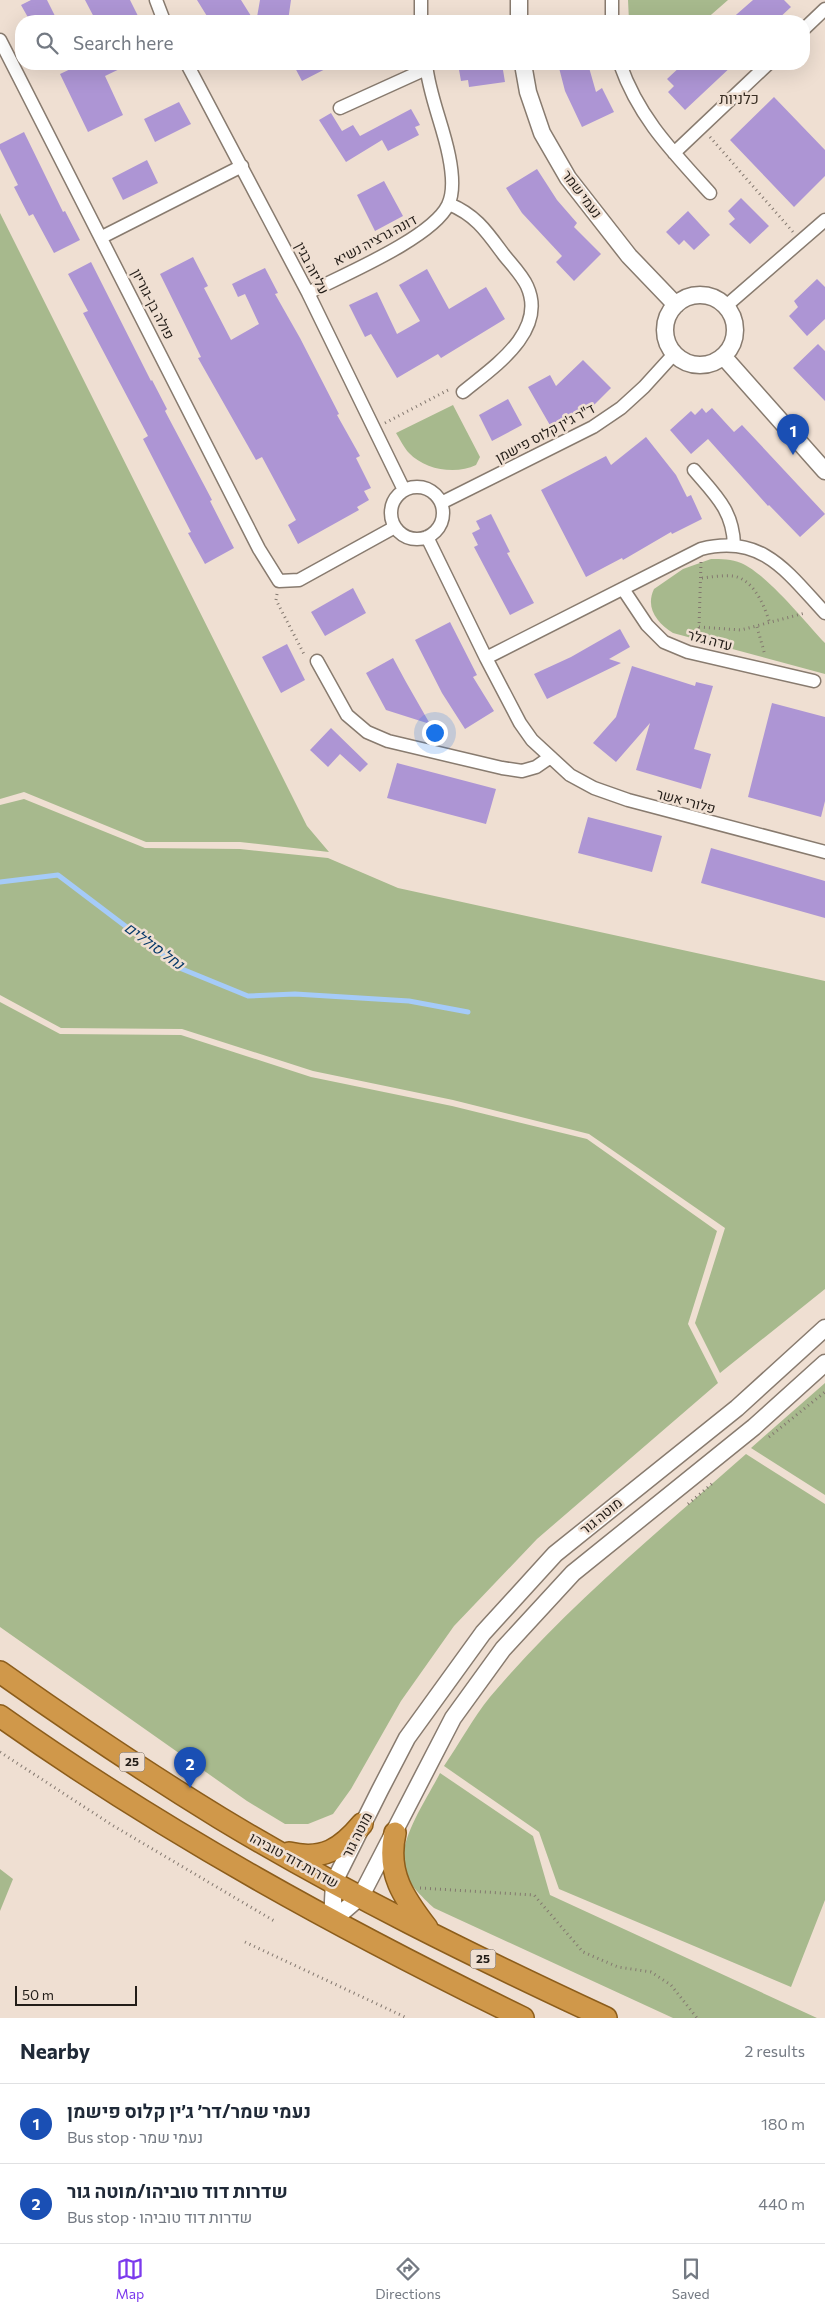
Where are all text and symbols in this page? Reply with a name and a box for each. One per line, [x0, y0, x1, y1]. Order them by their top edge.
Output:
search box [15, 15, 810, 70]
icon: search [33, 29, 61, 57]
text: Search here [73, 31, 173, 54]
district label: כלניות [719, 89, 759, 107]
street label: נעמי שמר [559, 166, 606, 221]
street label: דונה גרציה נשיא [330, 210, 419, 269]
street label: עליזה בגין [292, 239, 333, 297]
street label: פולה בן-גוריון [128, 266, 179, 342]
street label: ד"ר ג'ין קלוס פישמן [492, 399, 597, 466]
pin: 1 [777, 414, 809, 455]
street label: עדה גלר [686, 625, 734, 654]
your location [422, 720, 448, 746]
street label: פלורי אשר [655, 784, 718, 817]
water label: נחל סוללים [122, 918, 189, 974]
street label: מוטה גור [576, 1494, 625, 1538]
pin: 2 [174, 1747, 206, 1788]
road number: 25 [120, 1752, 144, 1771]
street label: מוטה גור [338, 1809, 375, 1860]
street label: שדרות דוד טוביהו [247, 1828, 342, 1891]
road number: 25 [470, 1950, 496, 1968]
scale bar [15, 1983, 138, 2006]
text: 50 m [22, 1986, 54, 2003]
text: Nearby [20, 2038, 90, 2063]
text: 2 results [744, 2041, 805, 2060]
text: נעמי שמר/דר׳ ג׳ין קלוס פישמן [67, 2099, 311, 2122]
text: 1 [32, 2114, 40, 2133]
text: 180 m [761, 2114, 805, 2133]
text: Bus stop · נעמי שמר [67, 2127, 203, 2146]
text: שדרות דוד טוביהו/מוטה גור [67, 2179, 288, 2202]
text: 2 [31, 2194, 41, 2213]
text: 440 m [758, 2194, 805, 2213]
text: Bus stop · שדרות דוד טוביהו [67, 2207, 252, 2226]
tab: Map [115, 2255, 144, 2302]
tab: Directions [375, 2255, 441, 2302]
tab: Saved [672, 2255, 710, 2302]

